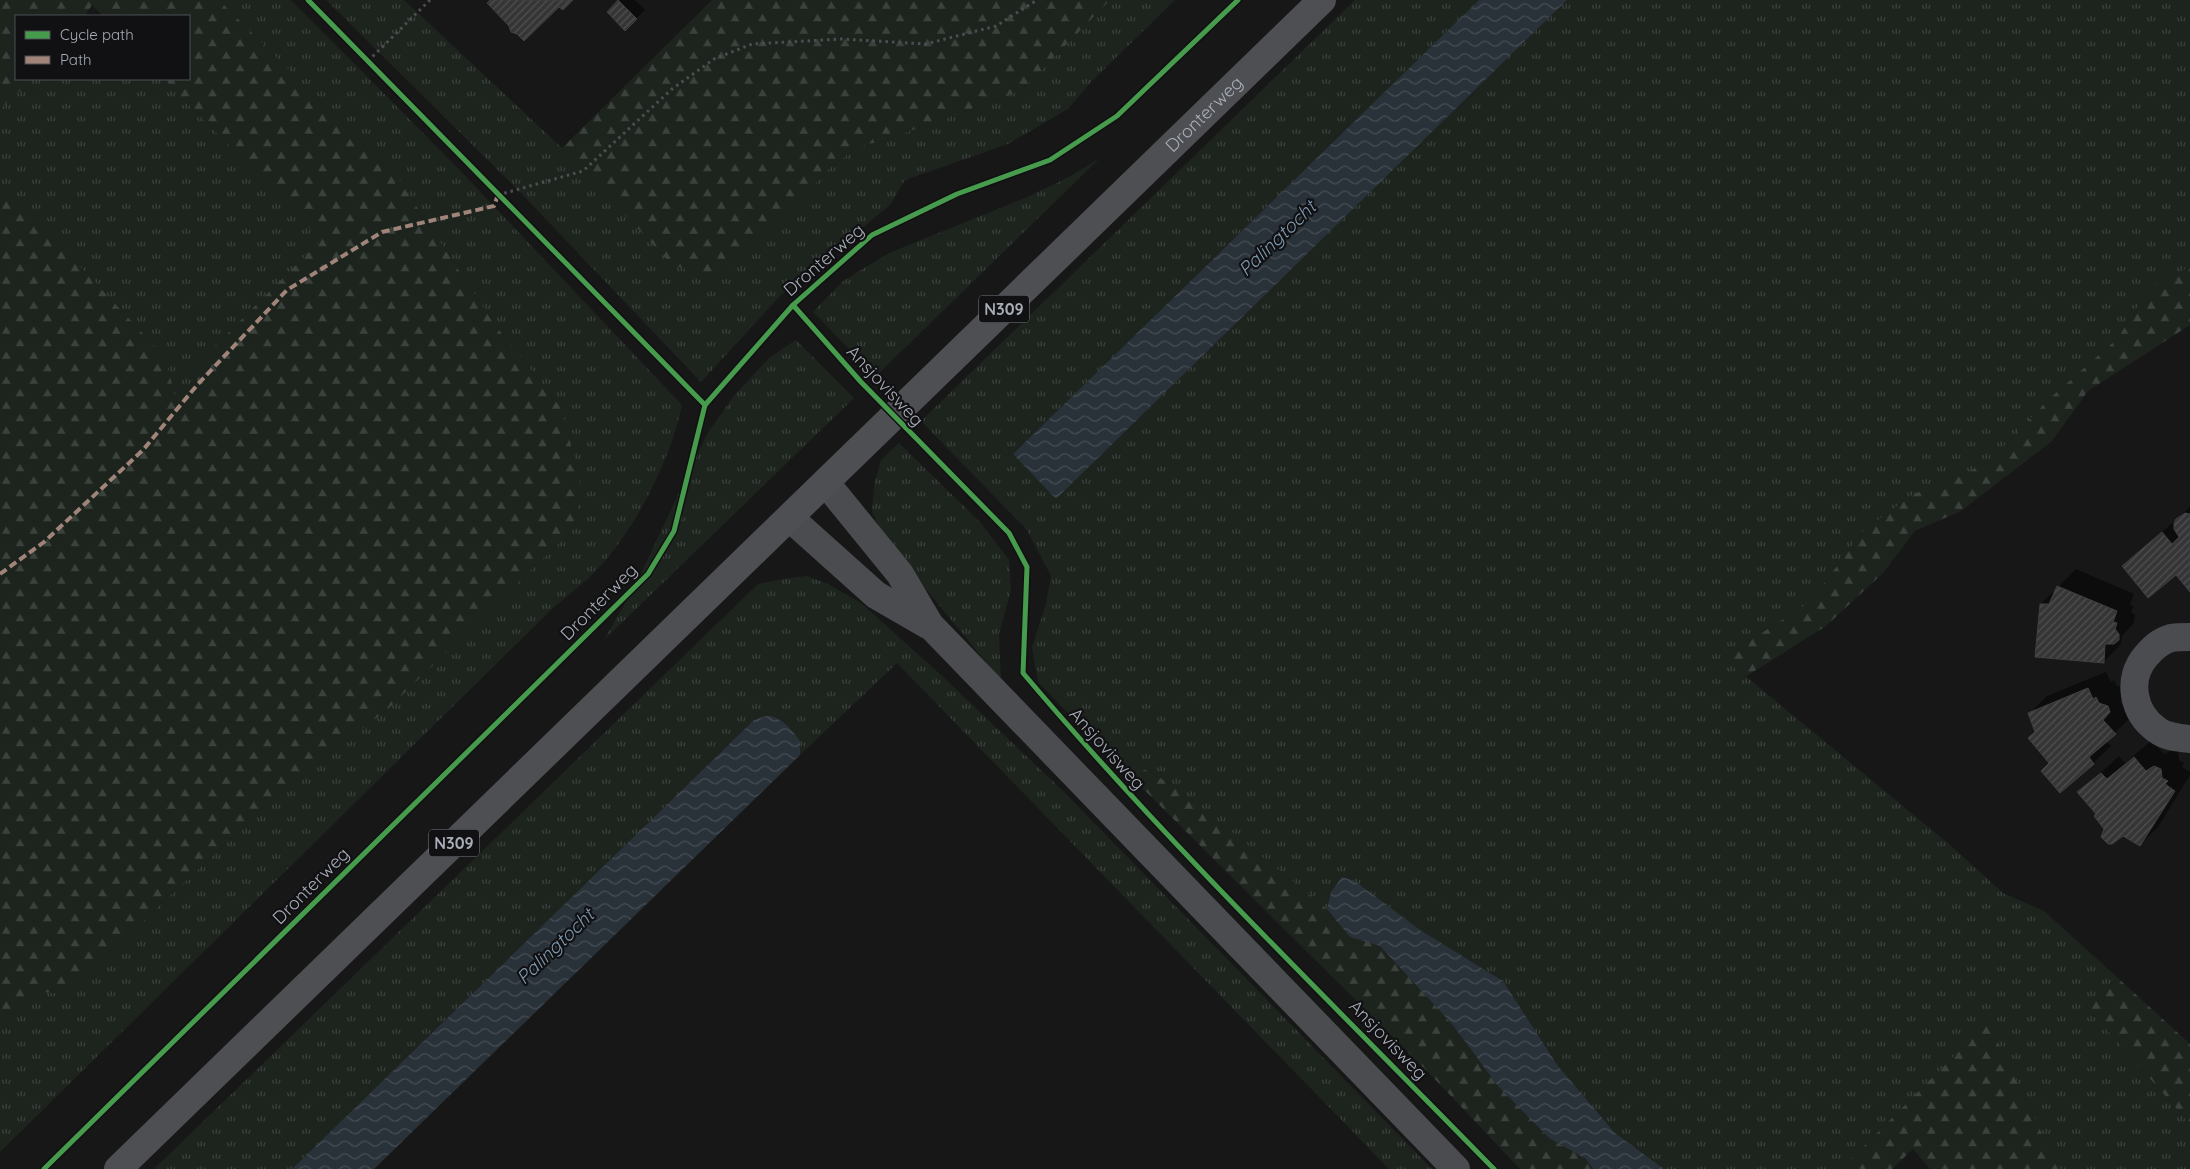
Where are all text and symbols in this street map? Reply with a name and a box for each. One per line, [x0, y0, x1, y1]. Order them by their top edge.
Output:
legend [15, 15, 190, 80]
text: Cycle path [60, 25, 134, 44]
text: Path [60, 50, 92, 69]
street label: Dronterweg [1160, 71, 1248, 157]
water label: Palingtocht [1233, 193, 1323, 281]
street label: Dronterweg [779, 218, 869, 301]
road number: N309 [979, 296, 1029, 322]
street label: Ansjovisweg [842, 340, 929, 431]
street label: Dronterweg [555, 558, 642, 645]
street label: Ansjovisweg [1064, 703, 1150, 795]
road number: N309 [429, 830, 479, 856]
street label: Dronterweg [267, 842, 354, 929]
water label: Palingtocht [511, 901, 601, 989]
street label: Ansjovisweg [1344, 995, 1432, 1085]

